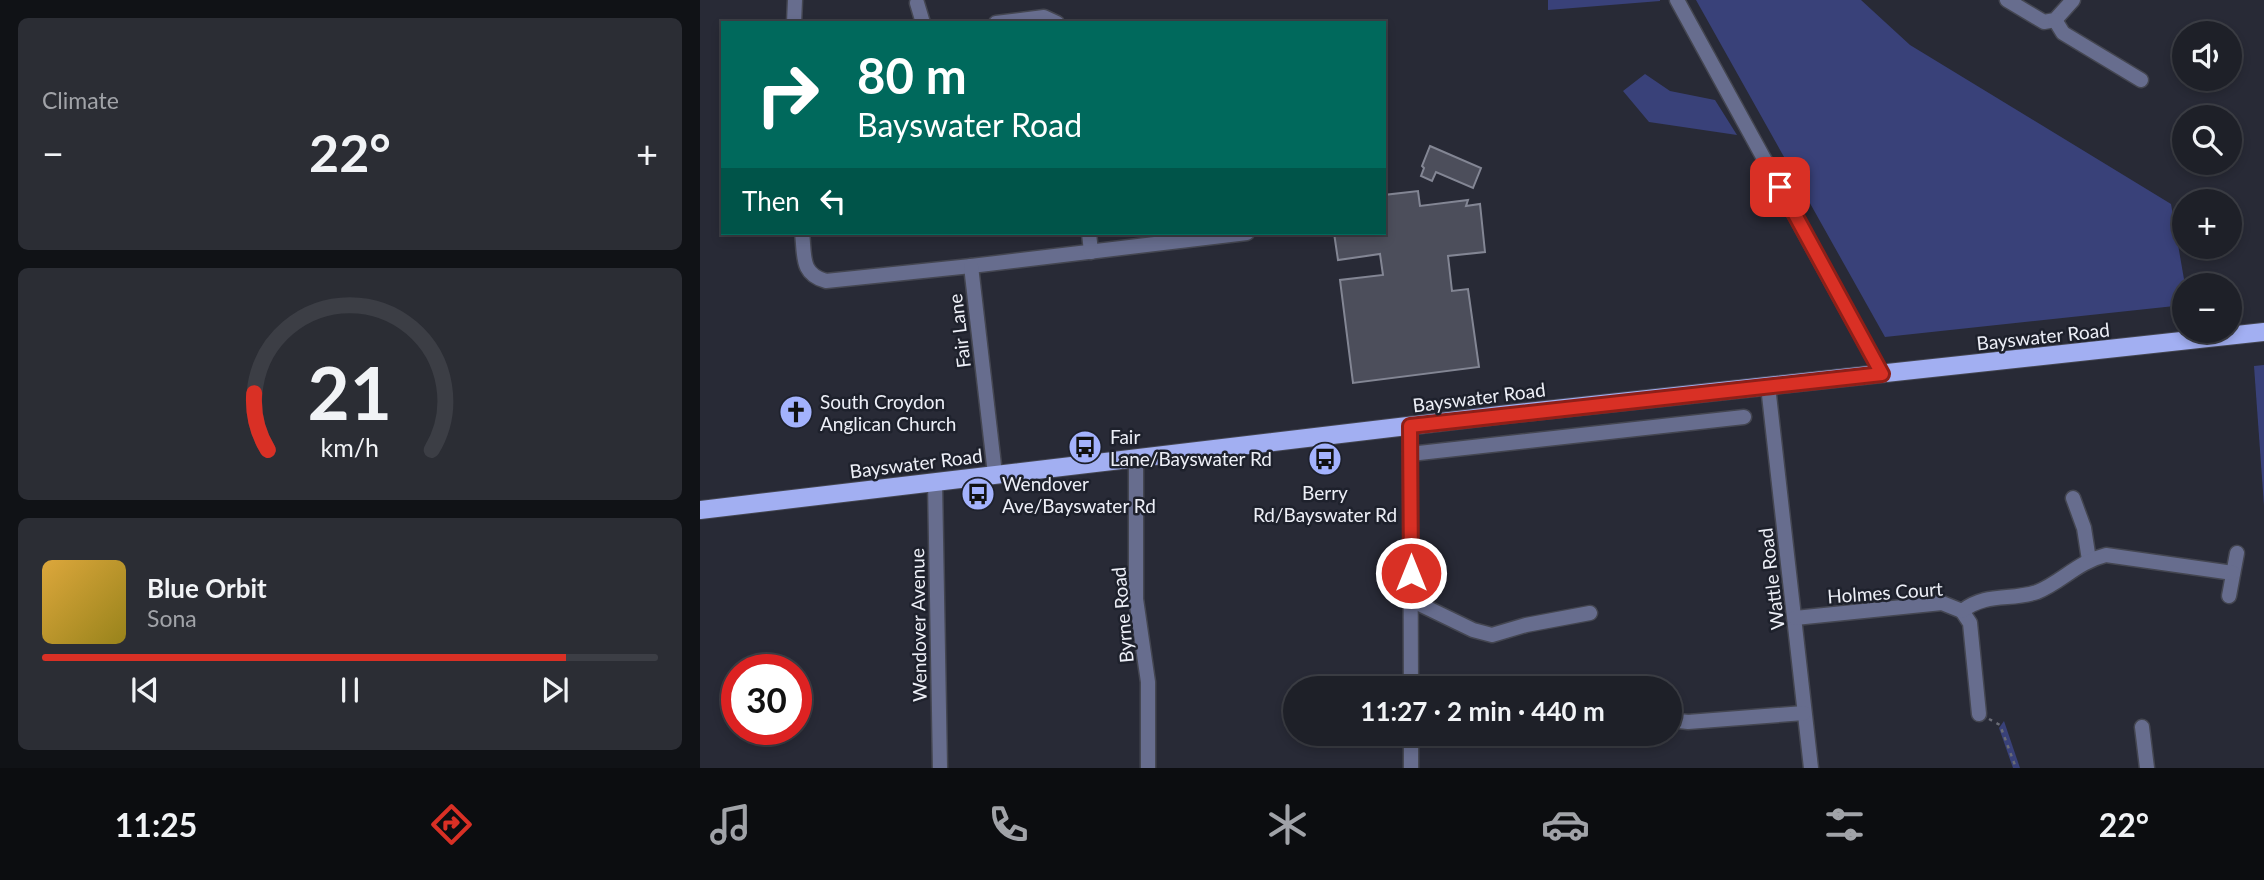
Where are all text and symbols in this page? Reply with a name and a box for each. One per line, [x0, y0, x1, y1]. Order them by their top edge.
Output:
map controls [2172, 21, 2242, 343]
button: sound [2172, 21, 2242, 91]
text: 80 m [857, 46, 967, 104]
icon: right [742, 49, 833, 140]
text: Climate [42, 86, 119, 114]
text: Bayswater Road [857, 105, 1082, 144]
button: search [2172, 105, 2242, 175]
text: 22° [309, 121, 391, 183]
text: − [42, 130, 64, 176]
text: + [636, 130, 658, 176]
pin [1750, 157, 1810, 217]
icon: arrive [1761, 168, 1799, 206]
icon: left [814, 182, 852, 220]
text: Then [742, 185, 800, 217]
button: + [2172, 189, 2242, 259]
button: − [2172, 273, 2242, 343]
street label: Fair Lane [943, 293, 975, 369]
street label: Bayswater Road [1975, 318, 2111, 354]
text: 21 [308, 348, 392, 436]
street label: Bayswater Road [1411, 377, 1547, 417]
place label: South Croydon Anglican Church [820, 390, 956, 435]
church icon: South Croydon Anglican Church [777, 393, 815, 431]
place label: Fair Lane/Bayswater Rd [1110, 425, 1272, 470]
bus stop icon: Fair Lane/Bayswater Rd [1066, 428, 1104, 466]
text: km/h [321, 432, 379, 462]
bus stop icon: Berry Rd/Bayswater Rd [1306, 440, 1344, 478]
street label: Bayswater Road [848, 443, 984, 483]
place label: Wendover Ave/Bayswater Rd [1002, 472, 1156, 517]
bus stop icon: Wendover Ave/Bayswater Rd [959, 475, 997, 513]
place label: Berry Rd/Bayswater Rd [1253, 481, 1397, 526]
street label: Wattle Road [1753, 527, 1789, 631]
position arrow [1374, 536, 1448, 610]
street label: Wendover Avenue [905, 548, 931, 702]
street label: Byrne Road [1106, 566, 1138, 664]
text: Blue Orbit [147, 572, 267, 604]
street label: Holmes Court [1826, 576, 1944, 608]
text: Sona [147, 604, 197, 632]
speed limit sign: 30 [721, 654, 812, 745]
icon: previous [126, 671, 164, 709]
icon: pause [331, 671, 369, 709]
icon: next [536, 671, 574, 709]
text: 11:27 · 2 min · 440 m [1360, 695, 1605, 727]
icon: directions [427, 800, 476, 849]
icon: music [706, 800, 755, 849]
icon: phone [984, 800, 1033, 849]
icon: climate [1263, 800, 1312, 849]
icon: car [1541, 800, 1590, 849]
icon: filters [1820, 800, 1869, 849]
text: 11:25 [115, 805, 197, 844]
text: 22° [2099, 805, 2149, 844]

